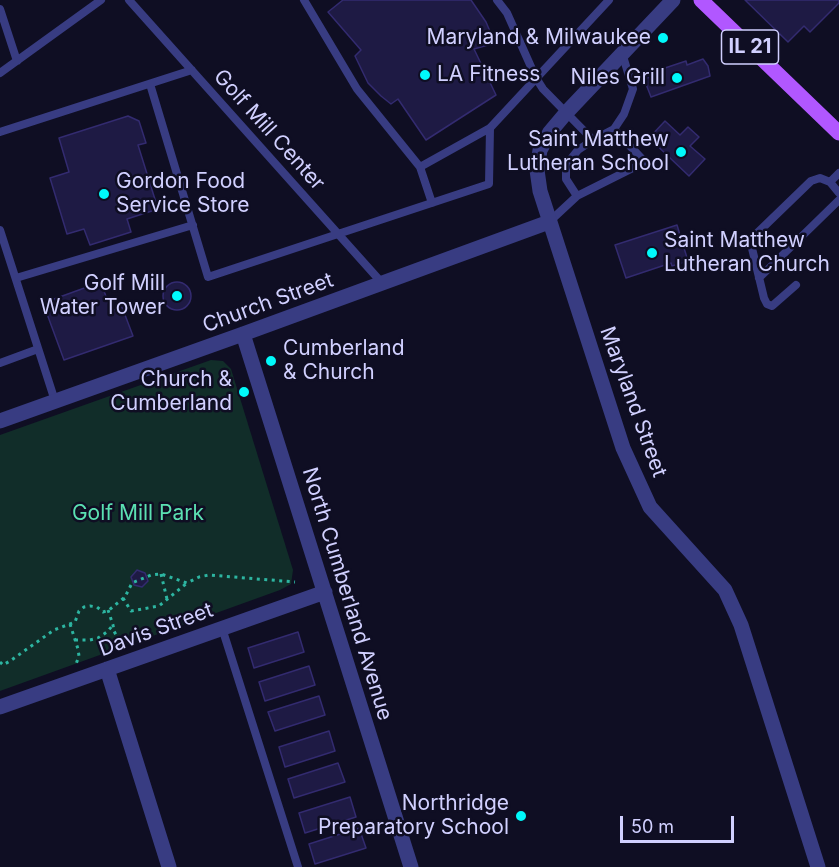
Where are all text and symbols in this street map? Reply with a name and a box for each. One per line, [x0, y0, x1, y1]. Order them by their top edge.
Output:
place label: Maryland & Milwaukee [427, 25, 651, 51]
road number: IL 21 [722, 30, 778, 64]
marker: Maryland & Milwaukee [656, 31, 670, 45]
place label: LA Fitness [437, 62, 540, 88]
street label: Golf Mill Center [208, 64, 330, 196]
place label: Niles Grill [571, 65, 665, 91]
marker: LA Fitness [418, 68, 432, 82]
marker: Niles Grill [670, 71, 684, 85]
place label: Saint Matthew Lutheran School [507, 127, 669, 177]
marker: Saint Matthew Lutheran School [674, 145, 688, 159]
place label: Gordon Food Service Store [116, 169, 250, 219]
marker: Gordon Food Service Store [97, 187, 111, 201]
place label: Saint Matthew Lutheran Church [664, 228, 830, 278]
marker: Saint Matthew Lutheran Church [645, 246, 659, 260]
street label: Church Street [199, 268, 337, 338]
place label: Golf Mill Water Tower [40, 271, 165, 321]
marker: Golf Mill Water Tower [170, 289, 184, 303]
street label: Maryland Street [594, 323, 672, 481]
place label: Cumberland & Church [283, 336, 405, 386]
marker: Cumberland & Church [264, 354, 278, 368]
place label: Church & Cumberland [110, 367, 232, 417]
marker: Church & Cumberland [237, 385, 251, 399]
street label: North Cumberland Avenue [296, 464, 398, 724]
park label: Golf Mill Park [72, 501, 204, 527]
street label: Davis Street [95, 598, 217, 662]
place label: Northridge Preparatory School [318, 791, 509, 841]
scale bar [623, 804, 737, 842]
marker: Northridge Preparatory School [514, 809, 528, 823]
text: 50 m [631, 816, 674, 837]

